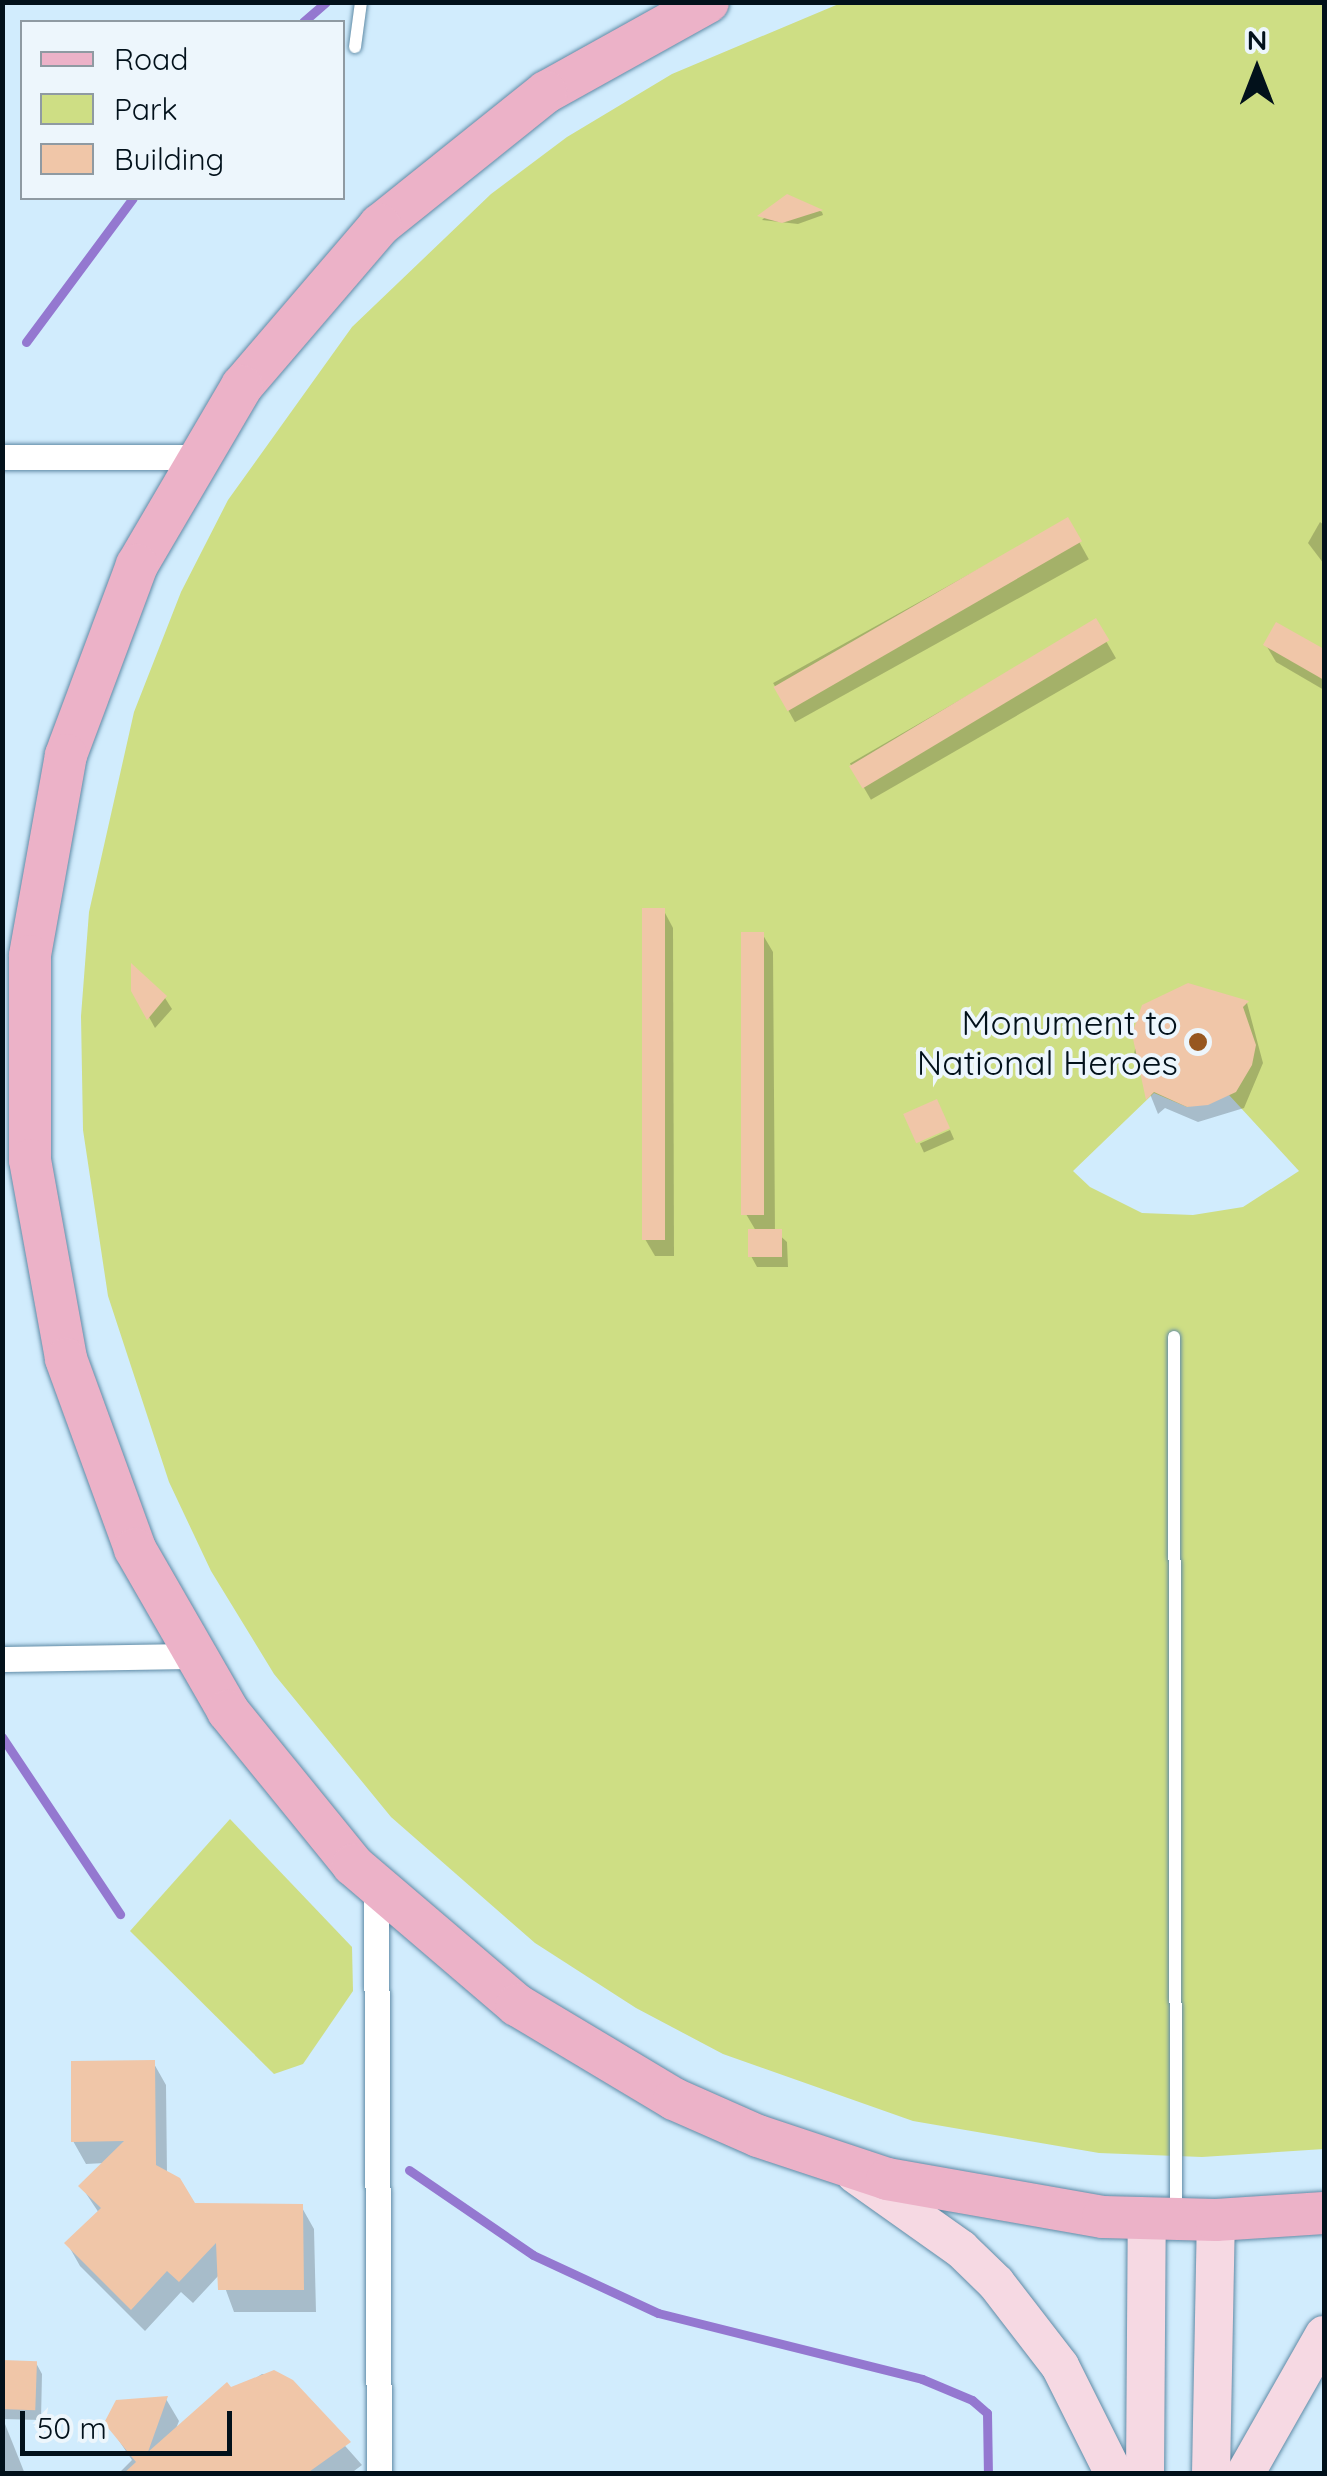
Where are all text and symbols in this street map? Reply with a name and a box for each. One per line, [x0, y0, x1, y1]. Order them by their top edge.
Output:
legend [20, 20, 345, 200]
north arrow [1207, 20, 1307, 120]
text: N [1247, 22, 1267, 57]
text: Road [114, 40, 188, 78]
text: Park [114, 90, 178, 128]
text: Building [114, 140, 224, 178]
place label: Monument to National Heroes [917, 1001, 1178, 1083]
marker: Monument to National Heroes [1187, 1031, 1209, 1053]
scale bar [25, 2391, 238, 2453]
text: 50 m [37, 2409, 107, 2447]

